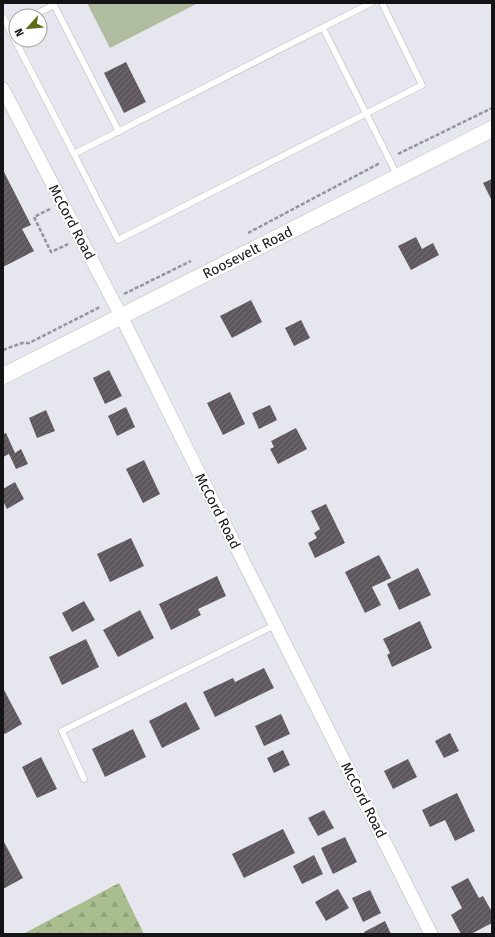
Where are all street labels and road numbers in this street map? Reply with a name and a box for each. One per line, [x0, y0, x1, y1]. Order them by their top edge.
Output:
street label: McCord Road [45, 182, 98, 263]
street label: Roosevelt Road [200, 223, 296, 283]
street label: McCord Road [191, 471, 244, 552]
street label: McCord Road [337, 760, 390, 841]

